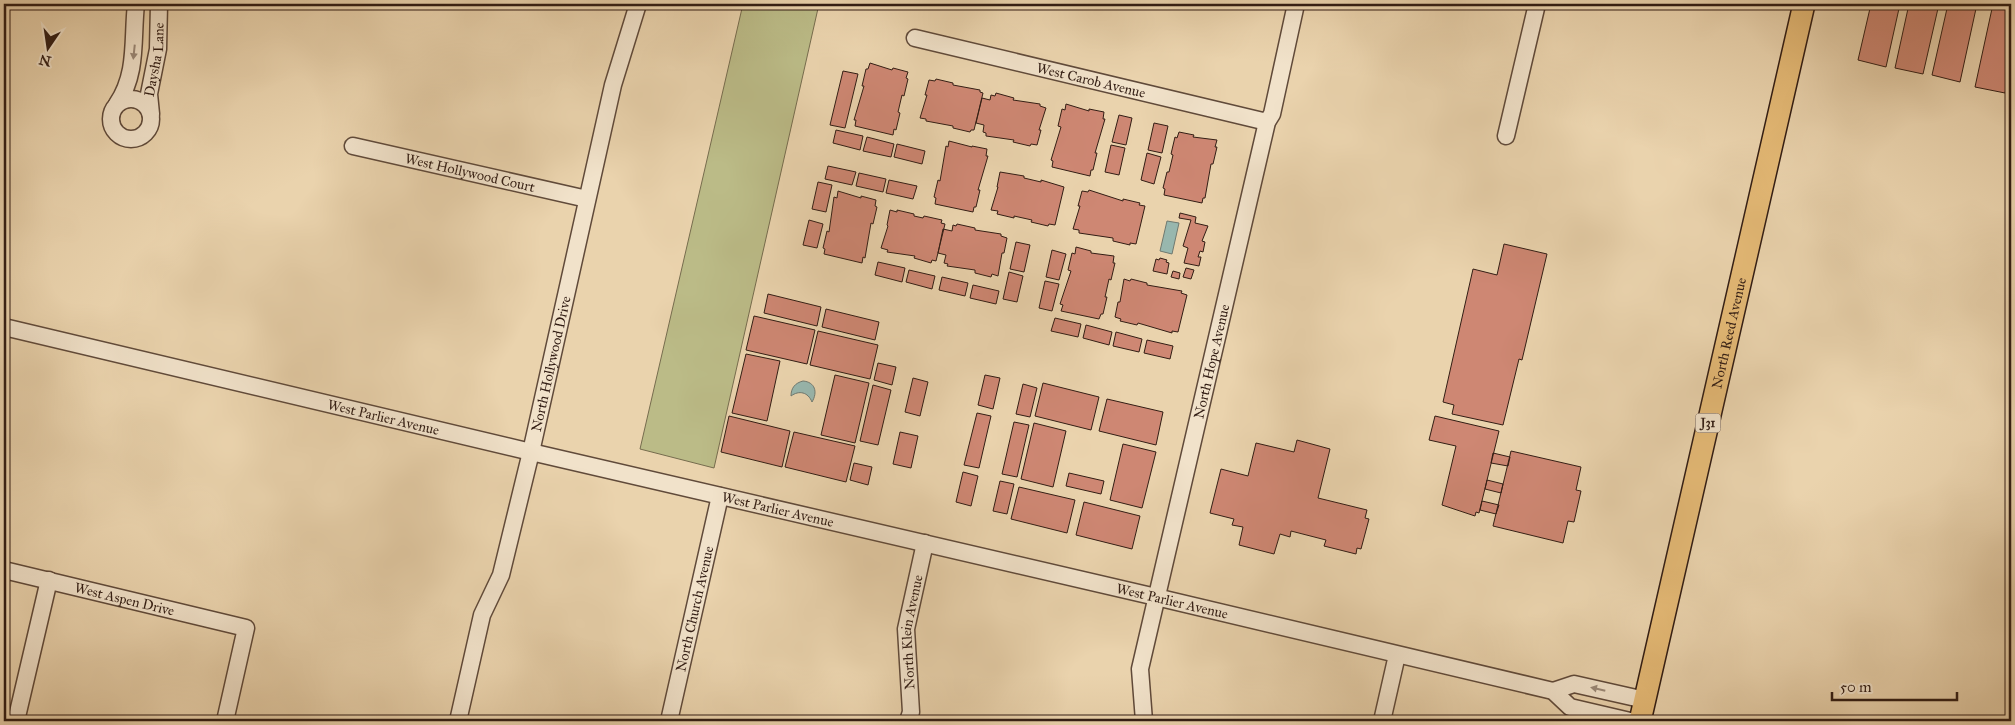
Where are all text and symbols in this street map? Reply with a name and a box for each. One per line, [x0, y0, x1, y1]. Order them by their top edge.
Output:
north arrow [22, 22, 72, 72]
street label: Daysha Lane [141, 22, 168, 98]
one-way arrow [130, 45, 138, 61]
text: N [37, 51, 53, 70]
street label: West Carob Avenue [1035, 59, 1147, 102]
street label: West Hollywood Court [403, 150, 536, 196]
street label: North Reed Avenue [1708, 276, 1750, 390]
street label: North Hollywood Drive [528, 294, 575, 433]
street label: North Hope Avenue [1190, 302, 1233, 420]
street label: West Parlier Avenue [326, 396, 441, 439]
road number: J31 [1696, 413, 1720, 432]
street label: West Parlier Avenue [720, 489, 835, 531]
street label: North Church Avenue [672, 544, 717, 674]
street label: North Klein Avenue [898, 573, 927, 690]
street label: West Aspen Drive [73, 579, 176, 620]
street label: West Parlier Avenue [1115, 580, 1230, 623]
scale bar [1832, 670, 1958, 702]
text: 50 m [1840, 678, 1872, 696]
one-way arrow [1591, 685, 1606, 693]

